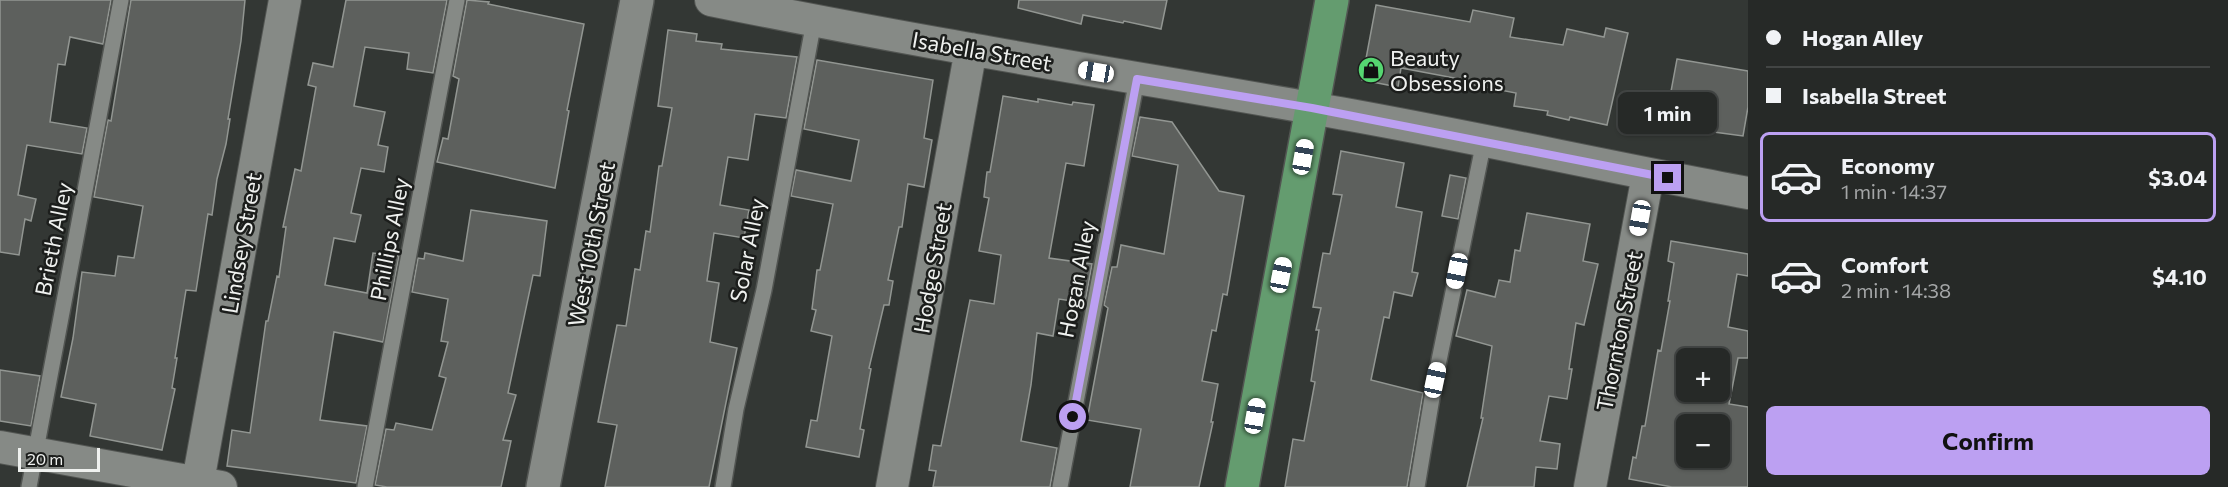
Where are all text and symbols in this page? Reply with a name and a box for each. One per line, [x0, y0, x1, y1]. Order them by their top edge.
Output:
text: Hogan Alley [1802, 24, 1923, 51]
street label: Isabella Street [910, 25, 1054, 77]
place label: Beauty Obsessions [1390, 44, 1504, 96]
shop icon: Beauty Obsessions [1356, 55, 1386, 85]
car [1077, 60, 1115, 84]
text: Isabella Street [1802, 82, 1947, 109]
callout: 1 min [1618, 91, 1718, 133]
text: 1 min [1644, 101, 1691, 125]
car [1291, 138, 1315, 176]
icon: car [1769, 150, 1823, 204]
text: Economy [1841, 152, 1935, 179]
street label: West 10th Street [562, 159, 620, 329]
route end [1654, 164, 1681, 191]
text: $3.04 [2148, 164, 2207, 191]
street label: Lindsey Street [215, 170, 267, 316]
street label: Phillips Alley [364, 175, 414, 303]
text: 1 min · 14:37 [1841, 179, 1947, 203]
street label: Brieth Alley [29, 180, 77, 298]
street label: Solar Alley [724, 196, 770, 304]
car [1628, 199, 1652, 237]
street label: Hodge Street [907, 201, 957, 335]
street label: Hogan Alley [1051, 218, 1101, 340]
street label: Thornton Street [1590, 249, 1648, 413]
icon: car [1769, 249, 1823, 303]
text: Comfort [1841, 251, 1929, 278]
car [1445, 252, 1469, 290]
car [1269, 256, 1293, 294]
text: $4.10 [2152, 263, 2207, 290]
text: 2 min · 14:38 [1841, 278, 1951, 302]
map controls [1676, 348, 1730, 468]
button: + [1676, 348, 1730, 402]
car [1422, 361, 1448, 399]
car [1243, 397, 1267, 435]
route start [1059, 403, 1086, 430]
button: Confirm [1766, 406, 2210, 475]
button: − [1676, 414, 1730, 468]
scale bar [18, 445, 100, 472]
text: 20 m [27, 449, 63, 468]

